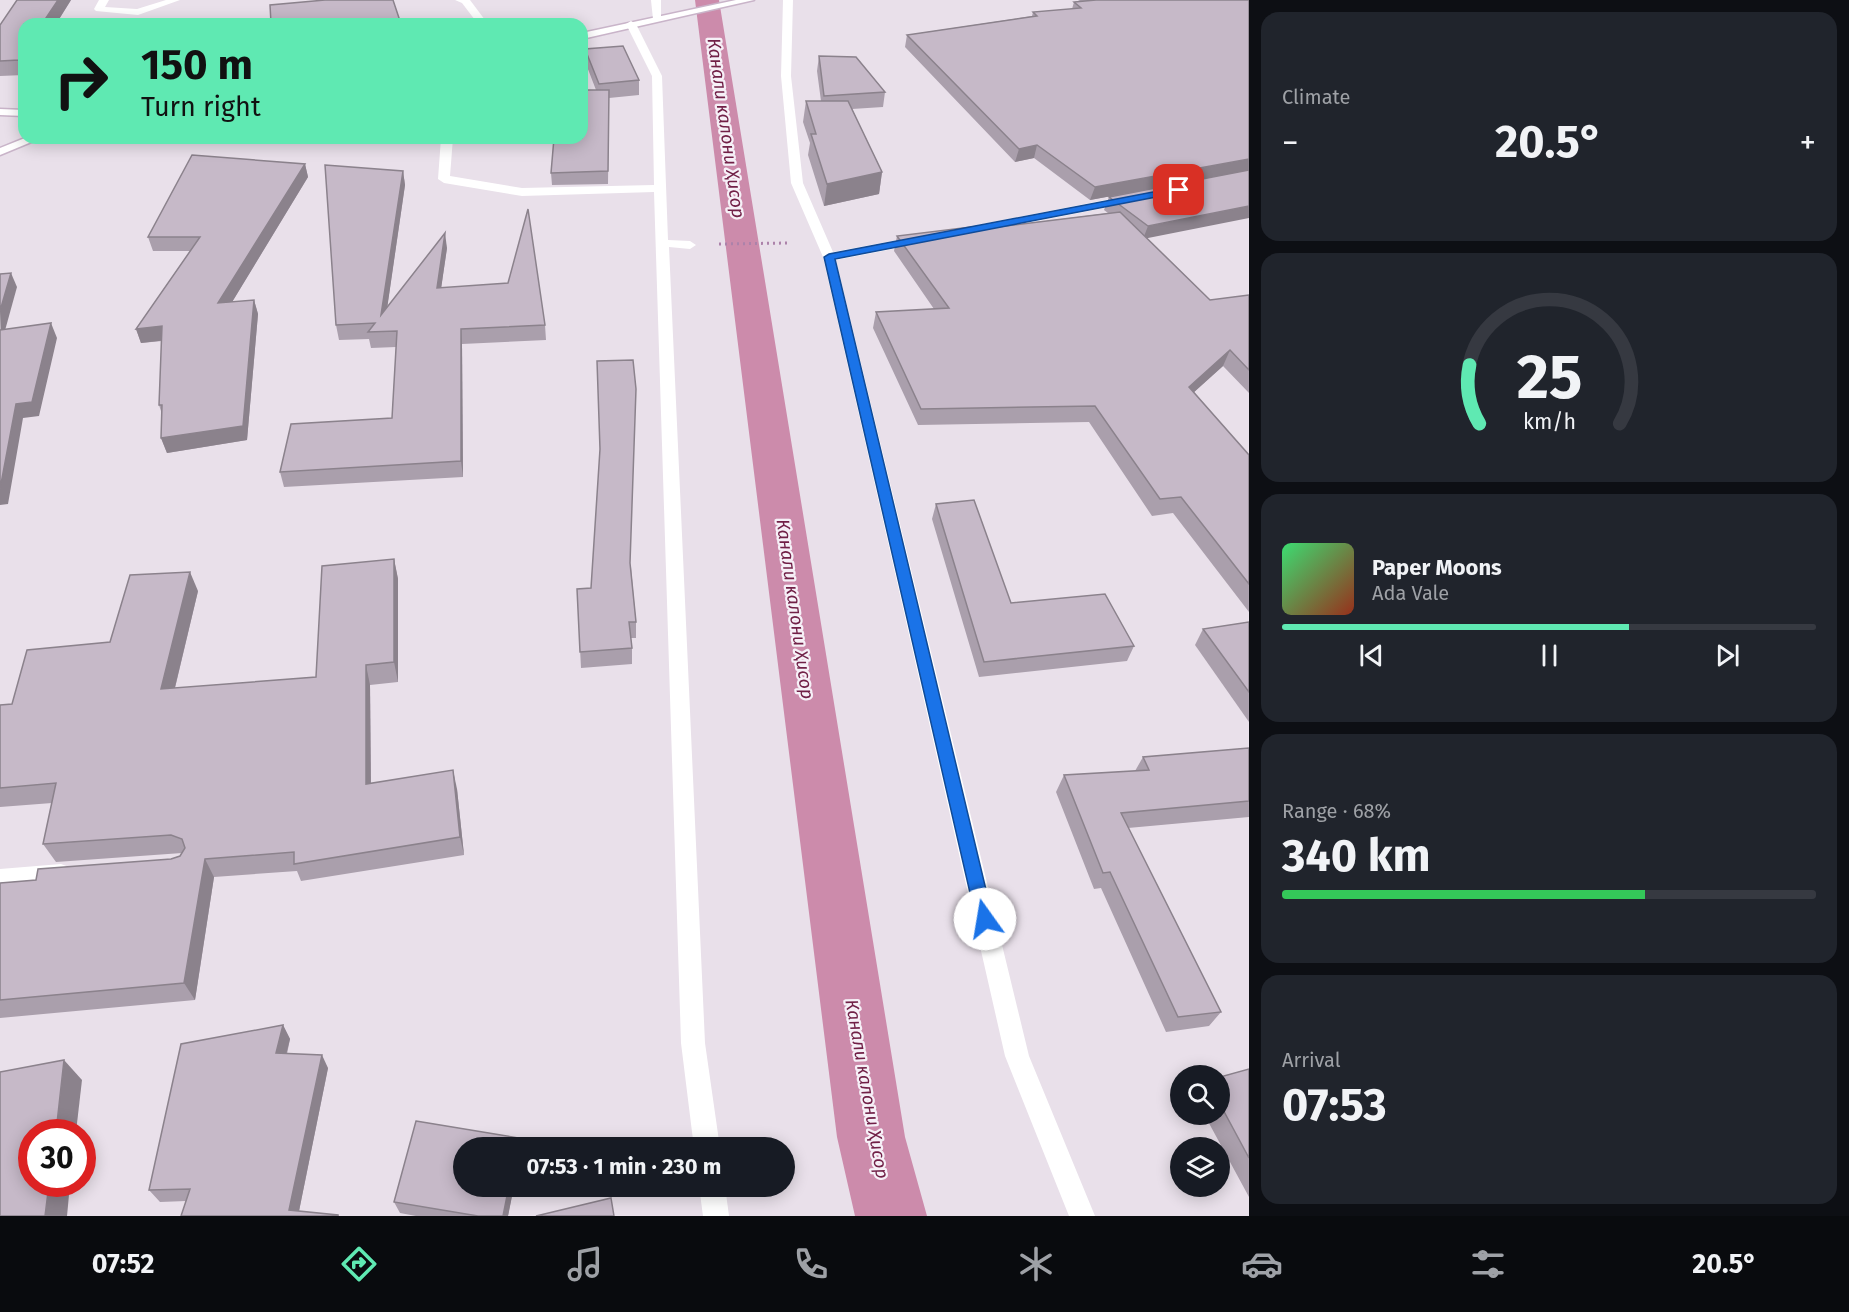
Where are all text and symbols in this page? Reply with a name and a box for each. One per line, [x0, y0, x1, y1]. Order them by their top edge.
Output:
water label: Канали калони Ҳисор [702, 37, 750, 219]
text: 150 m [141, 40, 253, 90]
icon: right [42, 42, 120, 120]
text: Climate [1282, 85, 1350, 109]
text: Turn right [141, 91, 261, 123]
text: 20.5° [1495, 115, 1603, 169]
text: − [1282, 123, 1299, 163]
text: + [1800, 123, 1816, 163]
pin [1153, 164, 1204, 215]
icon: arrive [1162, 173, 1195, 206]
text: 25 [1516, 340, 1582, 415]
text: km/h [1522, 410, 1576, 436]
water label: Канали калони Ҳисор [771, 518, 819, 700]
text: Paper Moons [1372, 554, 1502, 581]
text: Ada Vale [1372, 581, 1449, 605]
icon: previous [1355, 639, 1388, 672]
icon: pause [1533, 639, 1566, 672]
icon: next [1711, 639, 1744, 672]
text: Range · 68% [1282, 799, 1391, 823]
text: 340 km [1282, 829, 1431, 883]
position arrow [953, 887, 1017, 951]
water label: Канали калони Ҳисор [840, 998, 894, 1180]
text: Arrival [1282, 1048, 1341, 1072]
map controls [1170, 1065, 1230, 1197]
button: search [1170, 1065, 1230, 1125]
text: 07:53 [1282, 1078, 1387, 1132]
speed limit sign: 30 [18, 1119, 96, 1197]
button: layers [1170, 1137, 1230, 1197]
text: 07:53 · 1 min · 230 m [527, 1153, 721, 1180]
icon: directions [338, 1243, 380, 1285]
icon: music [564, 1243, 606, 1285]
icon: phone [790, 1243, 832, 1285]
icon: climate [1015, 1243, 1057, 1285]
icon: car [1241, 1243, 1283, 1285]
icon: filters [1467, 1243, 1509, 1285]
text: 07:52 [92, 1248, 154, 1280]
text: 20.5° [1692, 1248, 1757, 1280]

